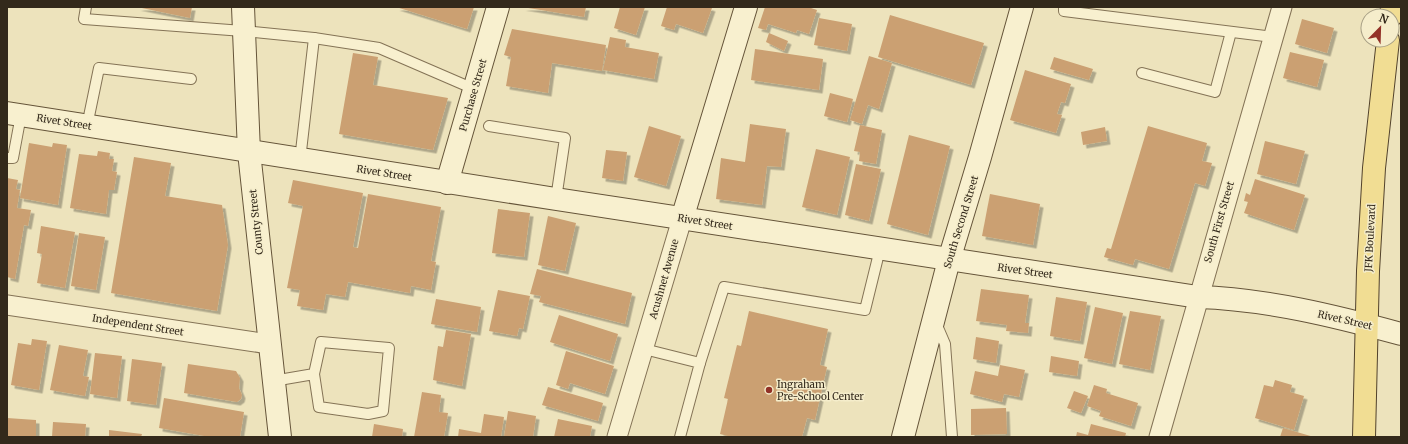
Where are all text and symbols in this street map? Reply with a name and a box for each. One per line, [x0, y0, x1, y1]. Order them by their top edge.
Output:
north arrow [1360, 8, 1400, 48]
text: N [1377, 11, 1391, 27]
street label: Purchase Street [456, 57, 490, 133]
street label: Rivet Street [35, 111, 93, 133]
street label: Rivet Street [355, 162, 413, 184]
street label: South Second Street [941, 174, 981, 270]
street label: South First Street [1201, 180, 1237, 264]
street label: County Street [246, 189, 266, 255]
street label: JFK Boulevard [1362, 204, 1378, 273]
street label: Rivet Street [676, 211, 734, 233]
street label: Acushnet Avenue [646, 237, 682, 322]
street label: Rivet Street [996, 261, 1054, 281]
street label: Rivet Street [1316, 307, 1374, 333]
street label: Independent Street [91, 311, 185, 339]
place label: Ingraham Pre-School Center [777, 378, 864, 403]
marker: Ingraham Pre-School Center [764, 385, 774, 395]

